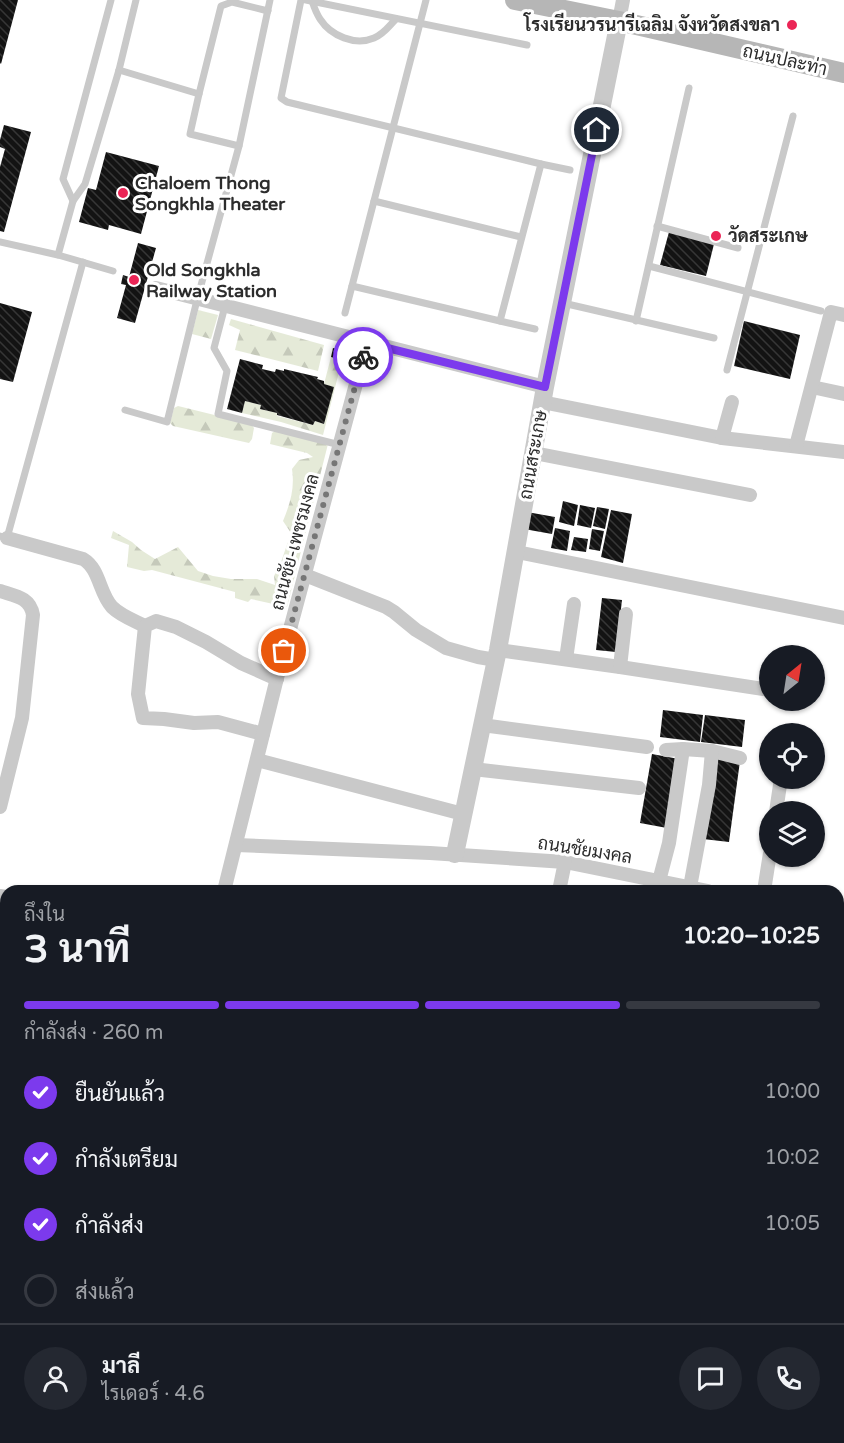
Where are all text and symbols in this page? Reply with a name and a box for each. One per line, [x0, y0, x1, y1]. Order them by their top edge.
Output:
place label: โรงเรียนวรนารีเฉลิม จังหวัดสงขลา [523, 12, 780, 36]
marker: โรงเรียนวรนารีเฉลิม จังหวัดสงขลา [785, 18, 799, 32]
street label: ถนนปละท่า [741, 39, 829, 80]
pin [571, 104, 622, 155]
icon: home [580, 113, 613, 146]
place label: Chaloem Thong Songkhla Theater [135, 172, 286, 215]
marker: Chaloem Thong Songkhla Theater [116, 186, 130, 200]
place label: วัดสระเกษ [728, 225, 809, 247]
marker: วัดสระเกษ [709, 229, 723, 243]
place label: Old Songkhla Railway Station [146, 259, 277, 302]
marker: Old Songkhla Railway Station [127, 273, 141, 287]
courier [333, 327, 393, 387]
icon: bike [347, 341, 380, 374]
street label: ถนนสระเกษ [514, 408, 552, 501]
street label: ถนนชัย-เพชรมงคล [266, 471, 324, 613]
pin [258, 625, 309, 676]
icon: bag [267, 634, 300, 667]
north arrow [759, 645, 825, 711]
map controls [759, 645, 825, 867]
button: locate [759, 723, 825, 789]
button: layers [759, 801, 825, 867]
street label: ถนนชัยมงคล [536, 832, 634, 868]
text: ถึงใน [24, 903, 65, 927]
text: 10:20–10:25 [683, 923, 820, 949]
text: 3 นาที [24, 926, 130, 973]
text: กำลังส่ง · 260 m [24, 1021, 163, 1045]
icon: check [24, 1076, 57, 1109]
text: 10:00 [765, 1080, 820, 1104]
text: ยืนยันแล้ว [75, 1081, 165, 1107]
icon: check [24, 1142, 57, 1175]
text: 10:02 [765, 1146, 820, 1170]
text: กำลังเตรียม [75, 1147, 178, 1173]
icon: check [24, 1208, 57, 1241]
text: 10:05 [765, 1212, 820, 1236]
text: กำลังส่ง [75, 1213, 144, 1239]
text: ส่งแล้ว [75, 1279, 135, 1305]
button: person [24, 1347, 87, 1410]
button: chat [679, 1347, 742, 1410]
button: phone [757, 1347, 820, 1410]
text: มาลี [102, 1353, 140, 1379]
text: ไรเดอร์ · 4.6 [102, 1382, 205, 1406]

